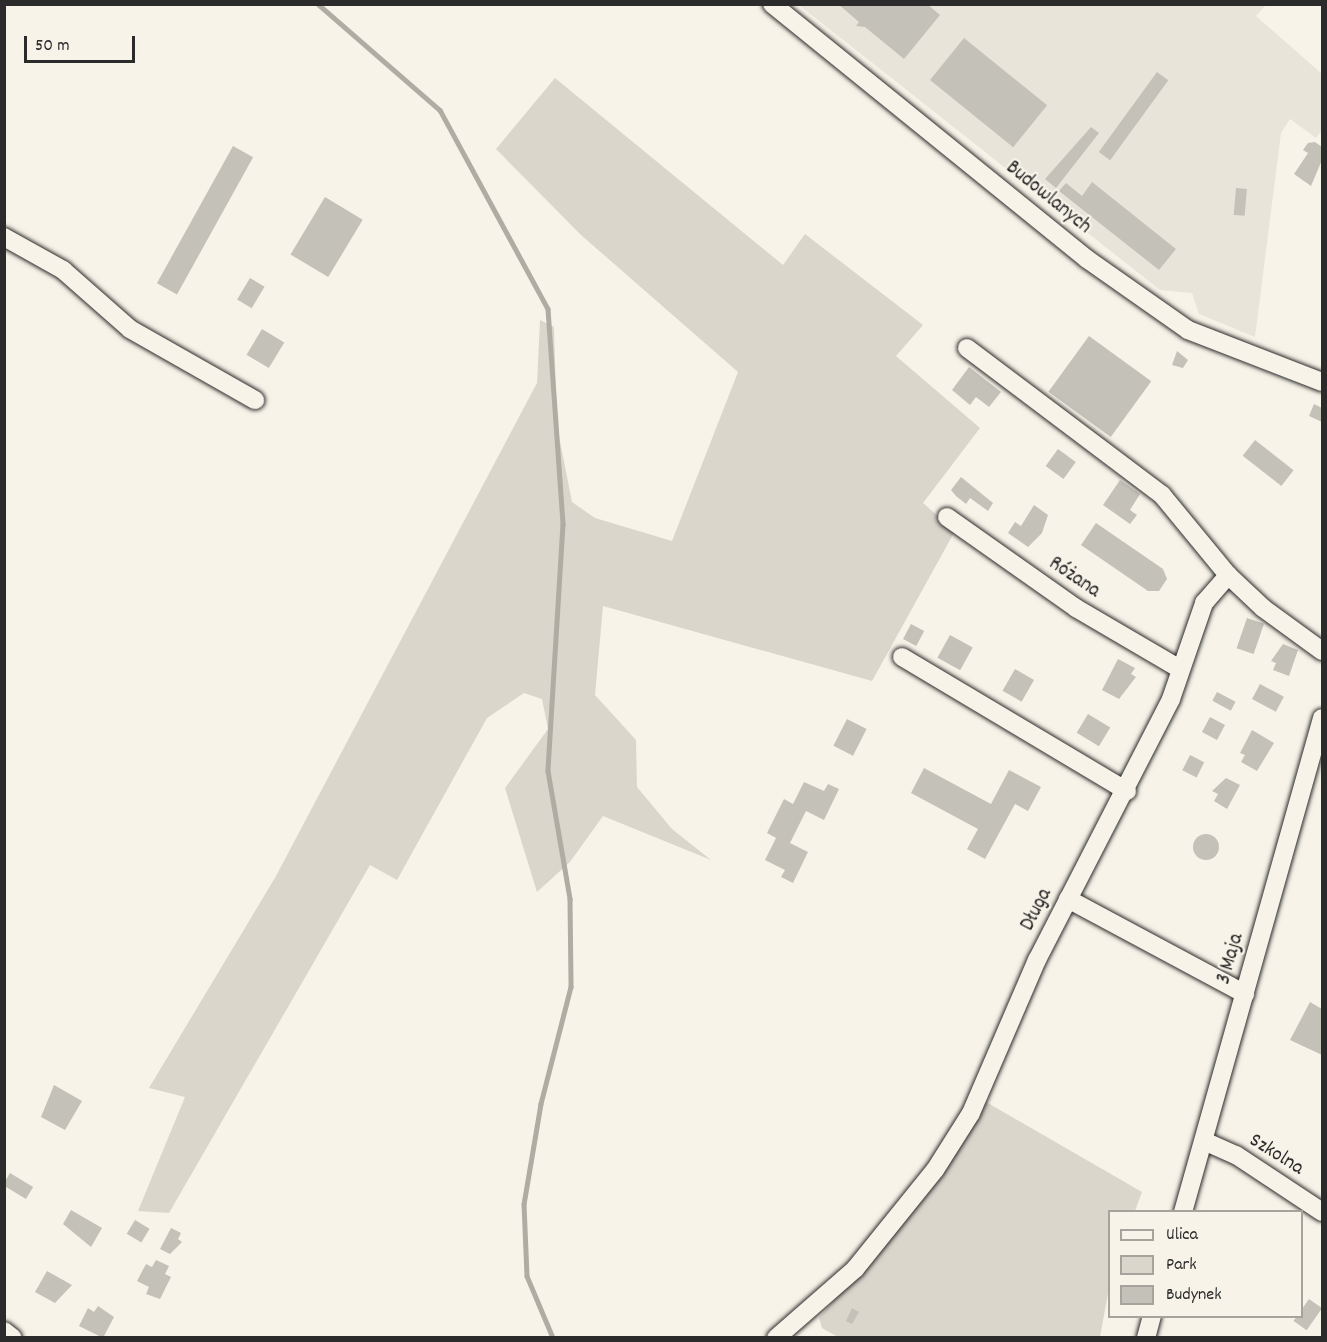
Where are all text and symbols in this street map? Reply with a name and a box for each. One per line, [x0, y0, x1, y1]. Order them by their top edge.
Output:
scale bar [27, 24, 138, 62]
text: 50 m [35, 34, 70, 59]
street label: Budowlanych [1000, 156, 1096, 240]
street label: Różana [1043, 552, 1105, 604]
street label: Długa [1016, 885, 1058, 935]
street label: 3 Maja [1212, 931, 1250, 987]
street label: Szkolna [1244, 1128, 1308, 1182]
legend [1108, 1210, 1303, 1318]
text: Ulica [1166, 1223, 1198, 1248]
text: Park [1166, 1253, 1197, 1278]
text: Budynek [1166, 1283, 1222, 1308]

